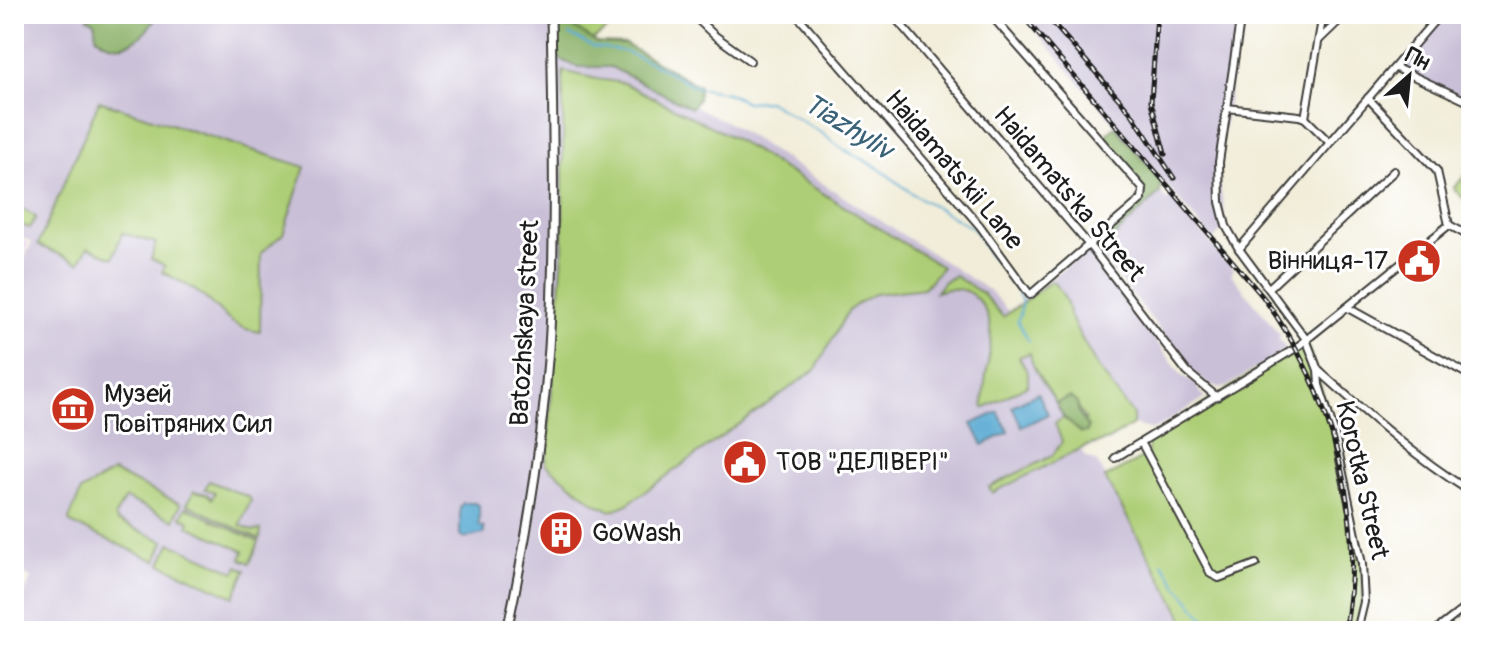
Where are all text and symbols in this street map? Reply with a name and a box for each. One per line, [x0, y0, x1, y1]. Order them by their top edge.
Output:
north arrow [1369, 36, 1449, 116]
text: Пн [1400, 41, 1435, 77]
street label: Haidamats'kii Lane [878, 84, 1030, 257]
water label: Tiazhyliv [797, 86, 902, 170]
street label: Haidamats'ka Street [986, 100, 1152, 288]
street label: Batozhskaya street [504, 219, 546, 427]
public building icon: Вінниця-17 [1395, 237, 1443, 285]
place label: Вінниця-17 [1268, 245, 1388, 277]
place label: Музей Повітряних Сил [104, 378, 273, 440]
museum icon: Музей Повітряних Сил [49, 385, 97, 433]
street label: Korotka Street [1328, 398, 1396, 563]
public building icon: ТОВ "ДЕЛІВЕРІ" [721, 438, 769, 486]
place label: ТОВ "ДЕЛІВЕРІ" [776, 446, 949, 478]
building icon: GoWash [537, 509, 585, 557]
place label: GoWash [592, 517, 681, 549]

